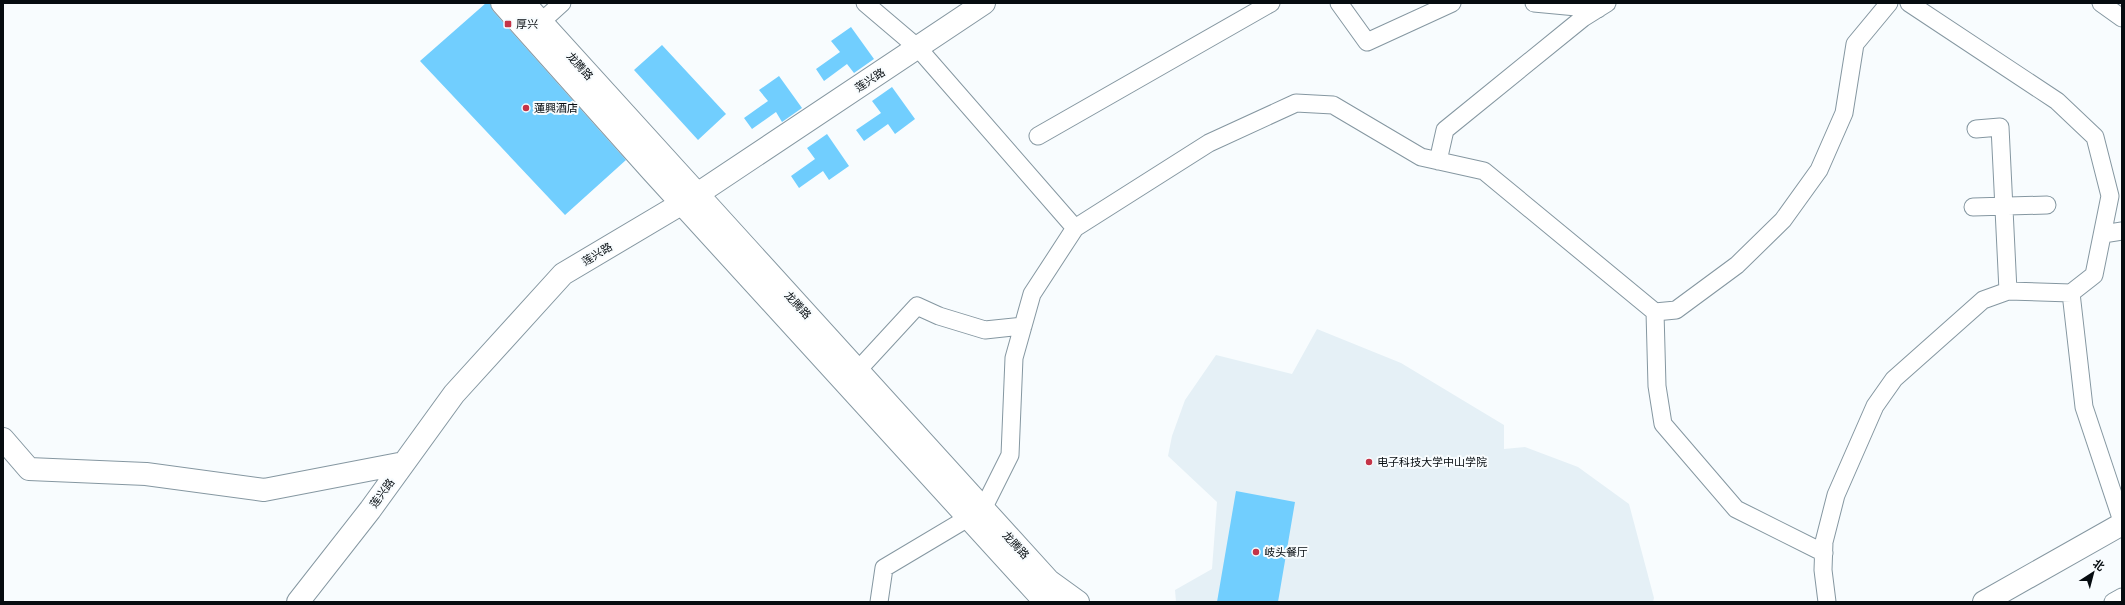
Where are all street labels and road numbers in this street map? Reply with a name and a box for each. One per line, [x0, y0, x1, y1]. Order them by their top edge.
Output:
street label: 龙腾路 [563, 49, 596, 84]
street label: 莲兴路 [852, 65, 888, 96]
street label: 莲兴路 [579, 240, 615, 269]
street label: 龙腾路 [781, 288, 814, 323]
street label: 莲兴路 [367, 476, 398, 511]
street label: 龙腾路 [999, 528, 1032, 563]

